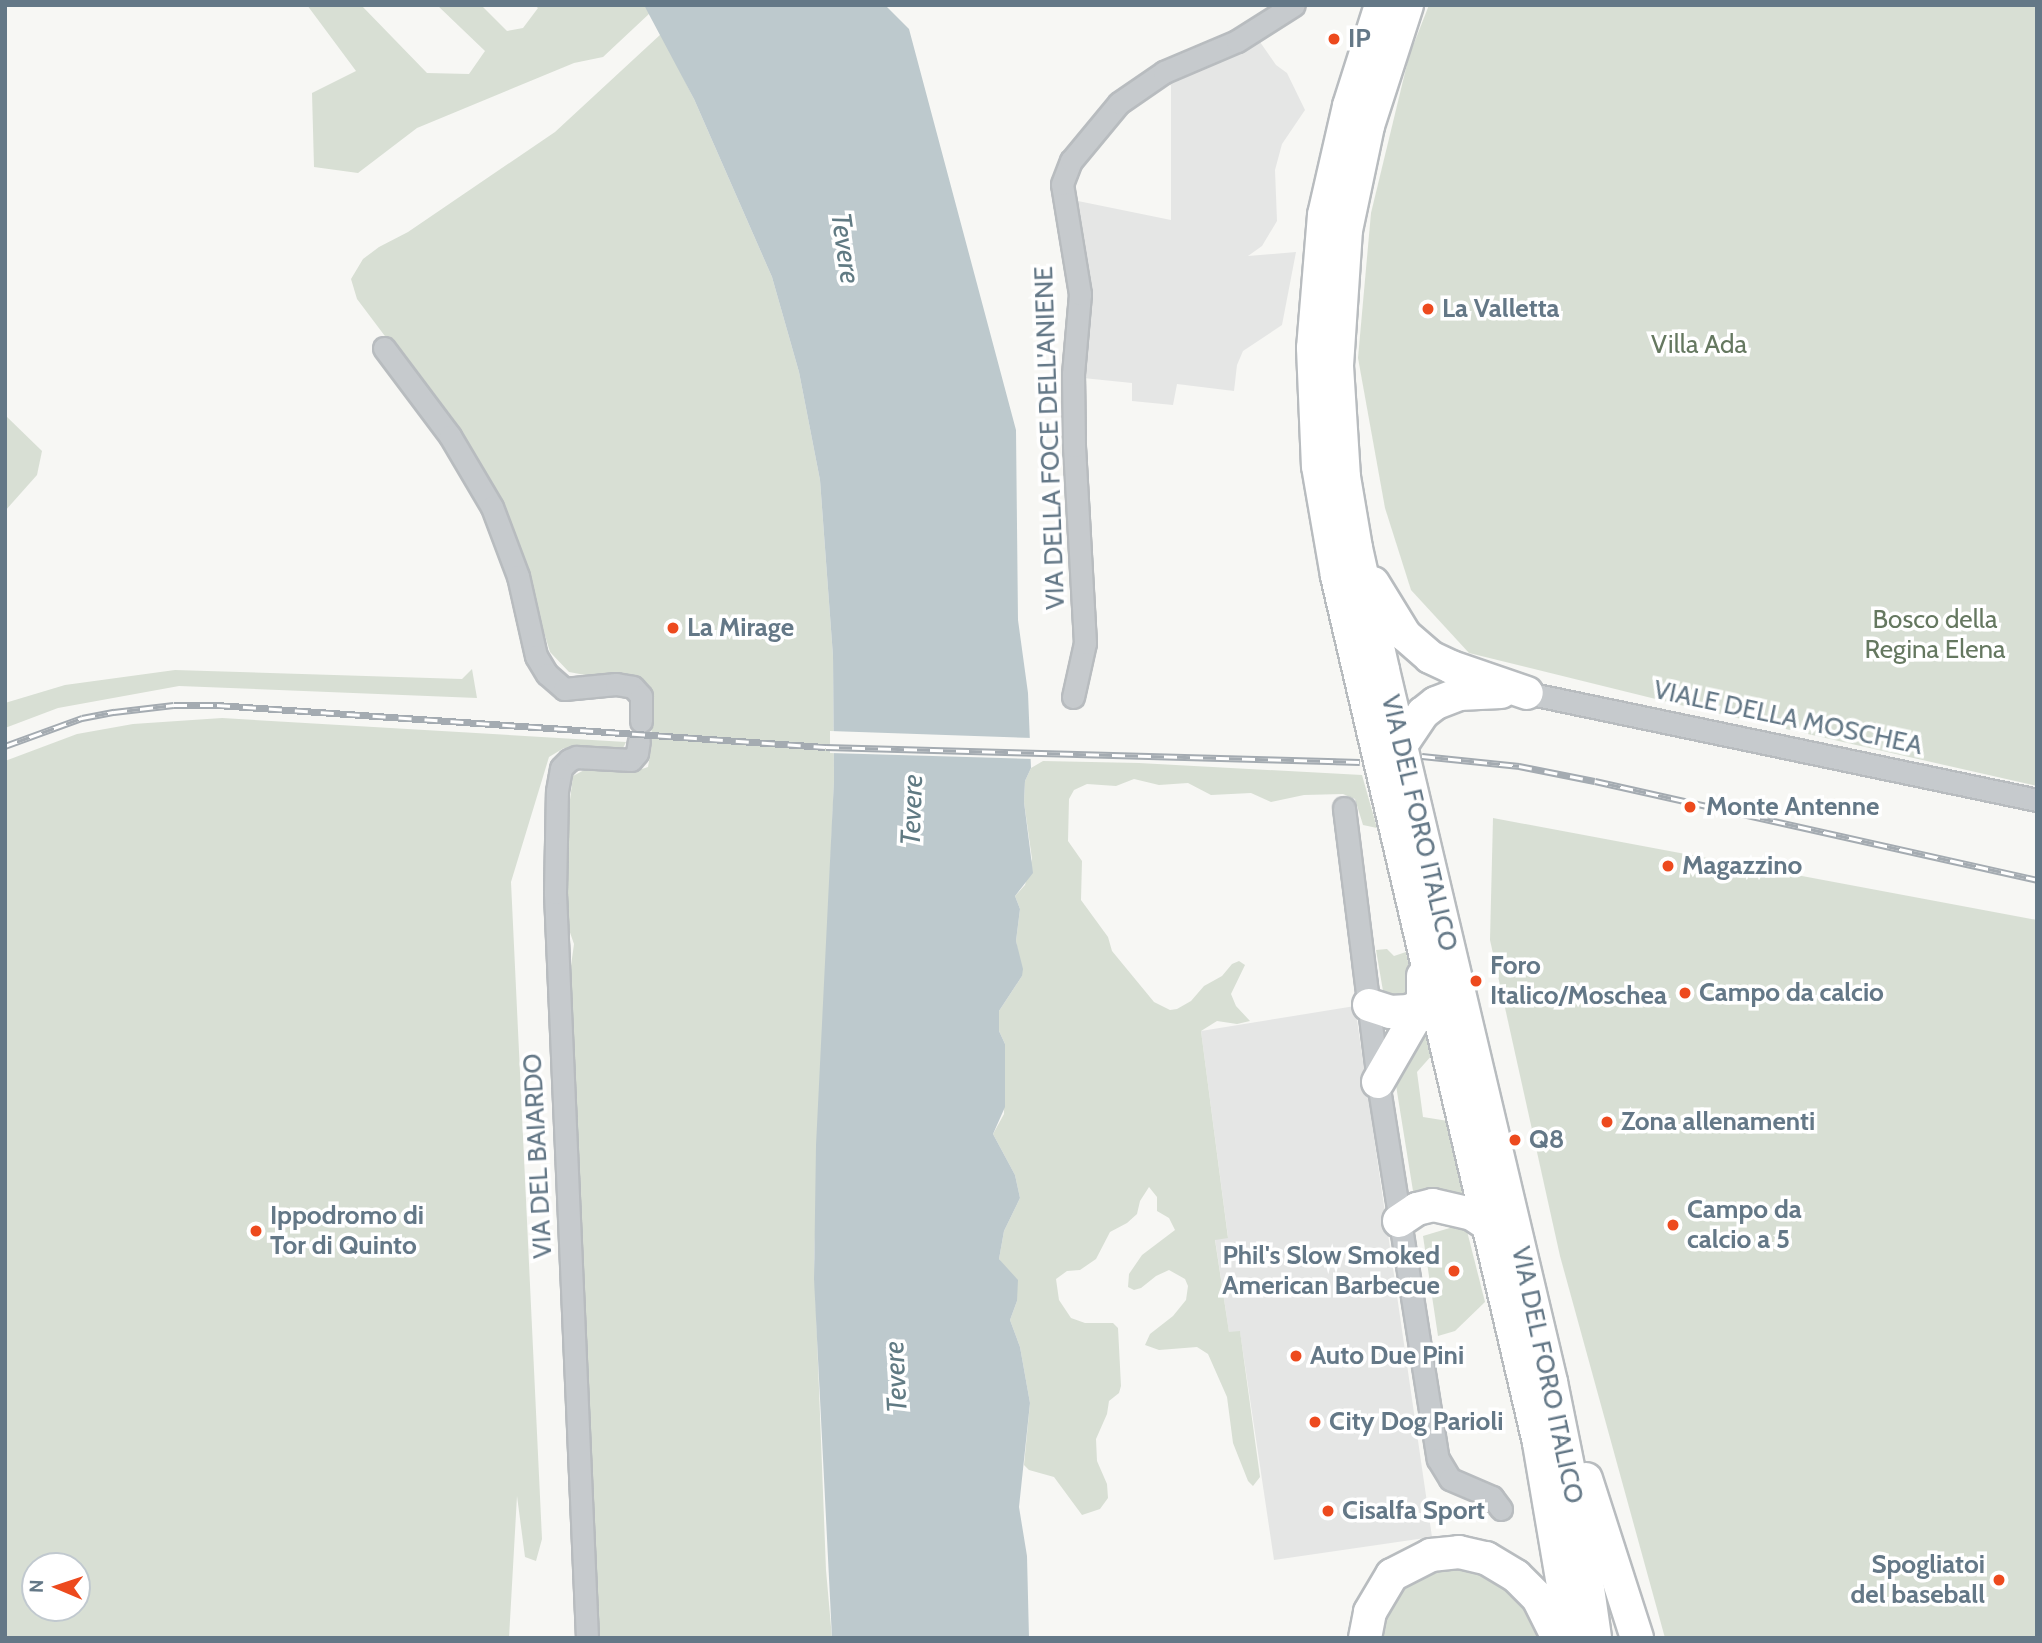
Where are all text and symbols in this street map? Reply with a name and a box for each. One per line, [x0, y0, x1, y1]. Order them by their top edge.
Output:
place label: IP [1348, 23, 1371, 55]
marker: IP [1326, 31, 1342, 47]
water label: Tevere [824, 210, 868, 286]
street label: VIA DELLA FOCE DELL'ANIENE [1028, 266, 1072, 610]
place label: La Valletta [1442, 293, 1560, 325]
marker: La Valletta [1420, 301, 1436, 317]
park label: Villa Ada [1651, 329, 1747, 361]
park label: Bosco della Regina Elena [1864, 604, 2006, 666]
place label: La Mirage [687, 612, 794, 644]
marker: La Mirage [665, 620, 681, 636]
street label: VIALE DELLA MOSCHEA [1651, 674, 1925, 762]
street label: VIA DEL FORO ITALICO [1374, 692, 1464, 954]
water label: Tevere [893, 774, 929, 846]
place label: Monte Antenne [1706, 791, 1879, 823]
marker: Monte Antenne [1680, 797, 1700, 817]
place label: Magazzino [1682, 850, 1802, 882]
marker: Magazzino [1660, 858, 1676, 874]
place label: Foro Italico/Moschea [1490, 950, 1667, 1012]
marker: Foro Italico/Moschea [1468, 973, 1484, 989]
place label: Campo da calcio [1699, 977, 1884, 1009]
marker: Campo da calcio [1677, 985, 1693, 1001]
street label: VIA DEL BAIARDO [517, 1053, 559, 1259]
place label: Zona allenamenti [1621, 1106, 1815, 1138]
marker: Zona allenamenti [1599, 1114, 1615, 1130]
place label: Q8 [1529, 1124, 1564, 1156]
marker: Q8 [1507, 1132, 1523, 1148]
place label: Campo da calcio a 5 [1687, 1194, 1802, 1256]
place label: Ippodromo di Tor di Quinto [270, 1200, 424, 1262]
marker: Campo da calcio a 5 [1665, 1217, 1681, 1233]
marker: Ippodromo di Tor di Quinto [248, 1223, 264, 1239]
place label: Phil's Slow Smoked American Barbecue [1222, 1240, 1440, 1302]
street label: VIA DEL FORO ITALICO [1505, 1244, 1589, 1506]
marker: Phil's Slow Smoked American Barbecue [1446, 1263, 1462, 1279]
water label: Tevere [876, 1340, 914, 1414]
place label: Auto Due Pini [1310, 1340, 1464, 1372]
marker: Auto Due Pini [1288, 1348, 1304, 1364]
place label: City Dog Parioli [1329, 1406, 1503, 1438]
marker: City Dog Parioli [1307, 1414, 1323, 1430]
place label: Cisalfa Sport [1342, 1495, 1485, 1527]
marker: Cisalfa Sport [1320, 1503, 1336, 1519]
place label: Spogliatoi del baseball [1850, 1549, 1985, 1610]
north arrow [21, 1552, 91, 1622]
marker: Spogliatoi del baseball [1991, 1572, 2007, 1588]
text: N [25, 1579, 48, 1593]

